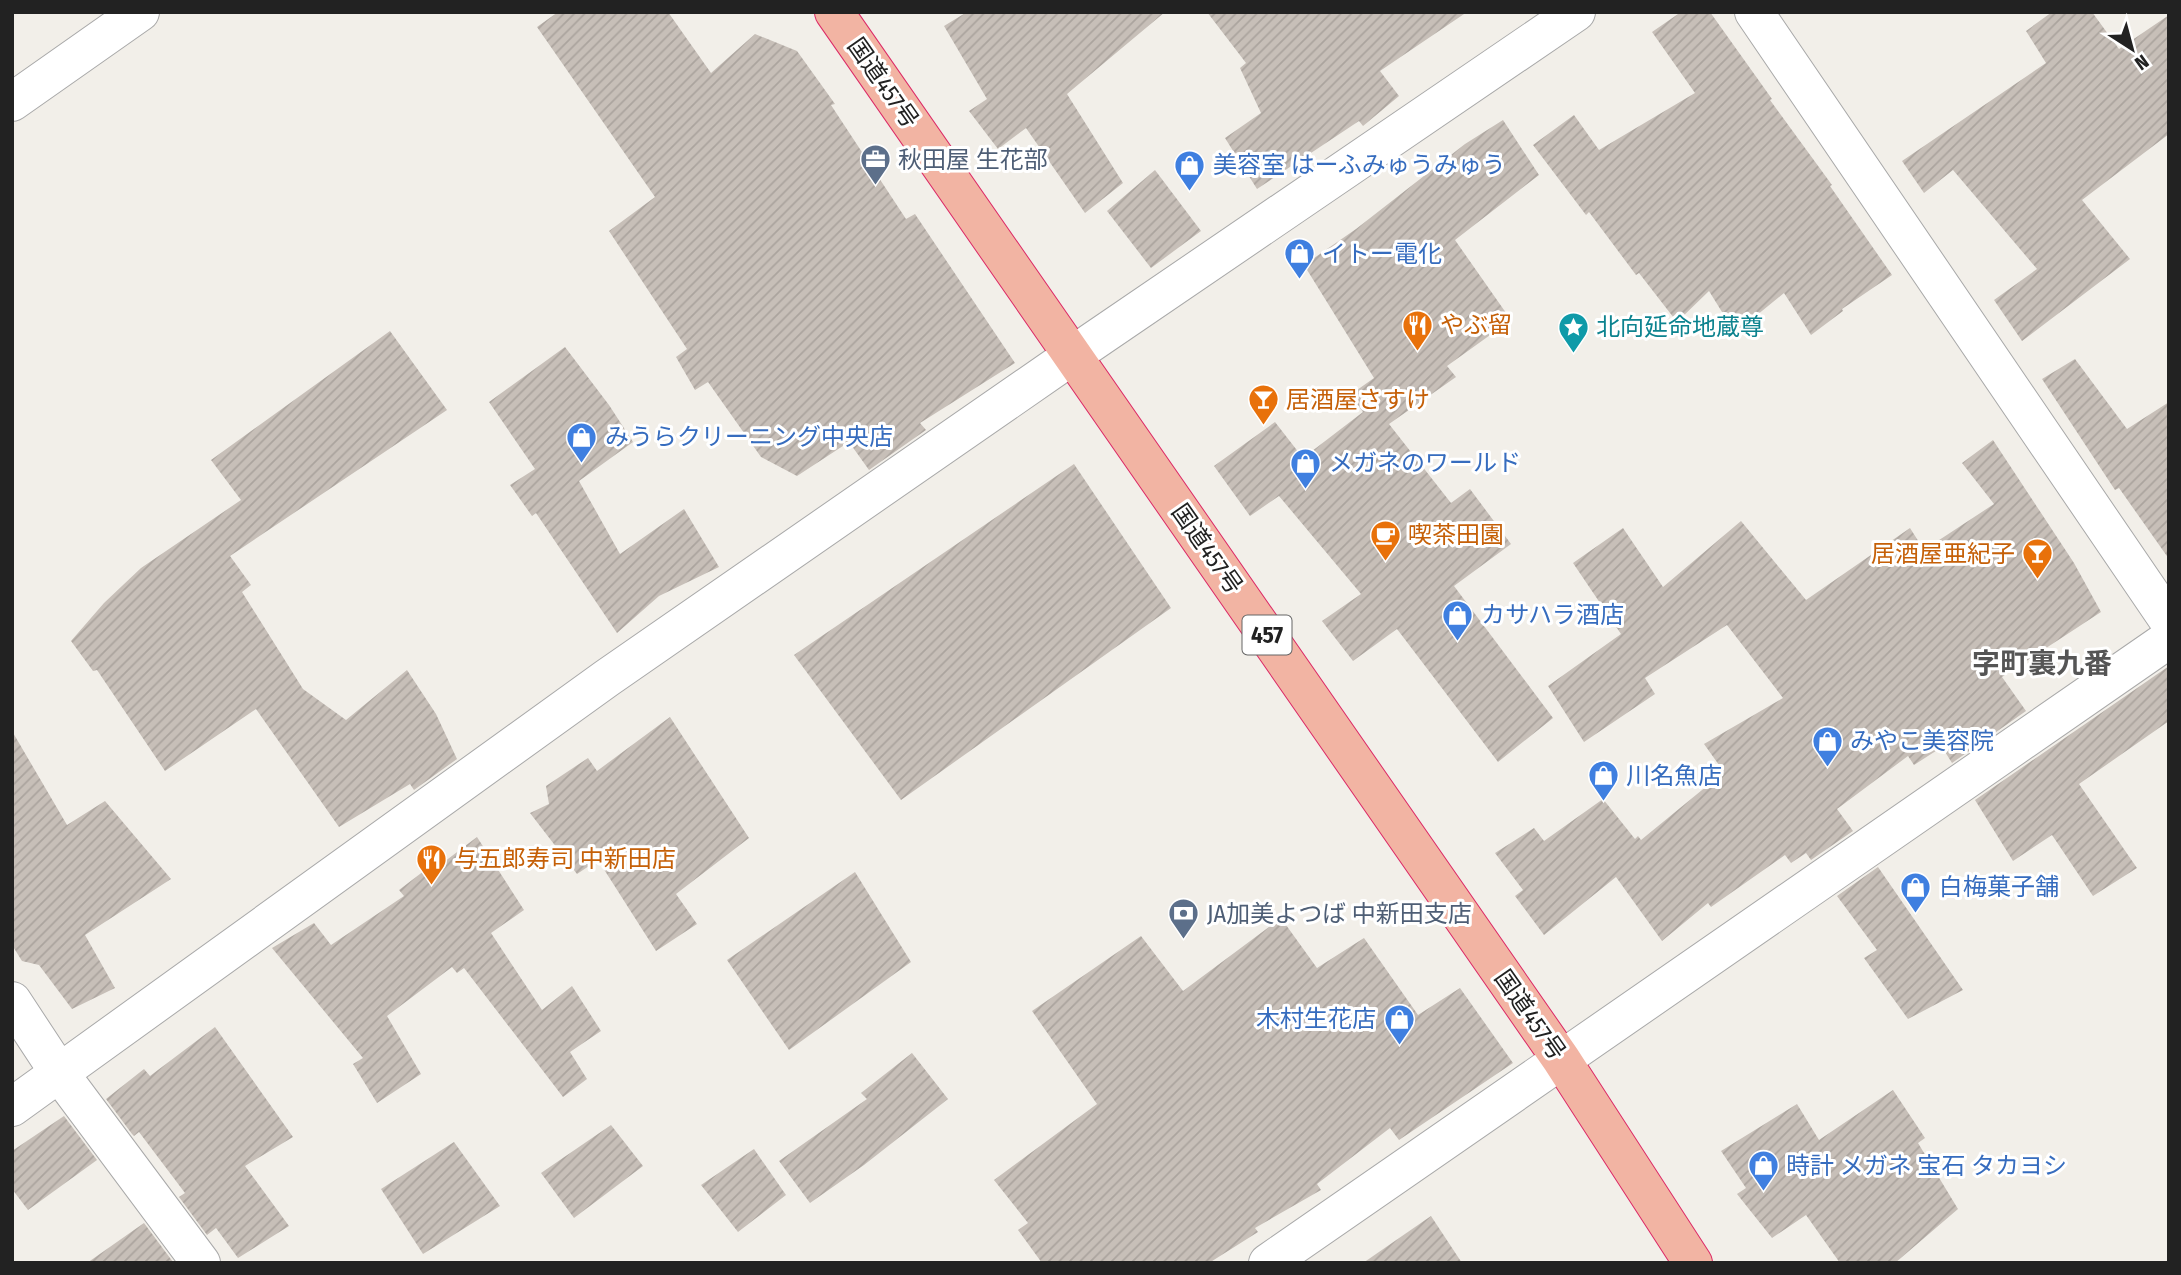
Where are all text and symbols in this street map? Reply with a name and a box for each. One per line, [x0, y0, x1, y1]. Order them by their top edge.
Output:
north arrow [2097, 14, 2167, 84]
street label: 国道457号 [842, 33, 924, 133]
text: N [2130, 50, 2153, 75]
office icon: 秋田屋 生花部 [858, 143, 892, 187]
place label: 秋田屋 生花部 [898, 146, 1048, 174]
shop icon: 美容室 はーふみゅうみゅう [1173, 148, 1207, 192]
place label: 美容室 はーふみゅうみゅう [1213, 151, 1506, 179]
shop icon: イトー電化 [1282, 237, 1316, 281]
place label: イトー電化 [1322, 240, 1442, 268]
restaurant icon: やぶ留 [1400, 308, 1434, 352]
place icon: 北向延命地蔵尊 [1556, 310, 1590, 354]
place label: やぶ留 [1440, 311, 1512, 339]
place label: 北向延命地蔵尊 [1596, 313, 1764, 341]
bar icon: 居酒屋さすけ [1246, 383, 1280, 427]
place label: 居酒屋さすけ [1286, 386, 1430, 414]
shop icon: みうらクリーニング中央店 [565, 420, 599, 464]
place label: みうらクリーニング中央店 [605, 423, 893, 451]
shop icon: メガネのワールド [1289, 446, 1323, 490]
place label: メガネのワールド [1329, 449, 1521, 477]
street label: 国道457号 [1166, 499, 1248, 599]
cafe icon: 喫茶田園 [1368, 518, 1402, 562]
place label: 喫茶田園 [1408, 521, 1504, 549]
bar icon: 居酒屋亜紀子 [2021, 537, 2055, 581]
place label: 居酒屋亜紀子 [1871, 540, 2015, 568]
shop icon: カサハラ酒店 [1441, 598, 1475, 642]
place label: カサハラ酒店 [1481, 601, 1624, 629]
road number: 457 [1242, 615, 1292, 654]
district label: 字町裏九番 [1972, 647, 2112, 680]
shop icon: みやこ美容院 [1810, 724, 1844, 768]
place label: みやこ美容院 [1850, 727, 1994, 755]
shop icon: 川名魚店 [1586, 759, 1620, 803]
place label: 川名魚店 [1626, 762, 1722, 790]
restaurant icon: 与五郎寿司 中新田店 [414, 842, 448, 886]
place label: 与五郎寿司 中新田店 [454, 845, 676, 873]
shop icon: 白梅菓子舗 [1899, 870, 1933, 914]
place label: 白梅菓子舗 [1939, 873, 2059, 901]
bank icon: JA加美よつば 中新田支店 [1167, 897, 1201, 941]
place label: JA加美よつば 中新田支店 [1207, 900, 1472, 928]
street label: 国道457号 [1489, 965, 1571, 1065]
shop icon: 木村生花店 [1382, 1002, 1416, 1046]
place label: 木村生花店 [1256, 1005, 1376, 1033]
shop icon: 時計 メガネ 宝石 タカヨシ [1746, 1149, 1780, 1193]
place label: 時計 メガネ 宝石 タカヨシ [1786, 1152, 2067, 1180]

